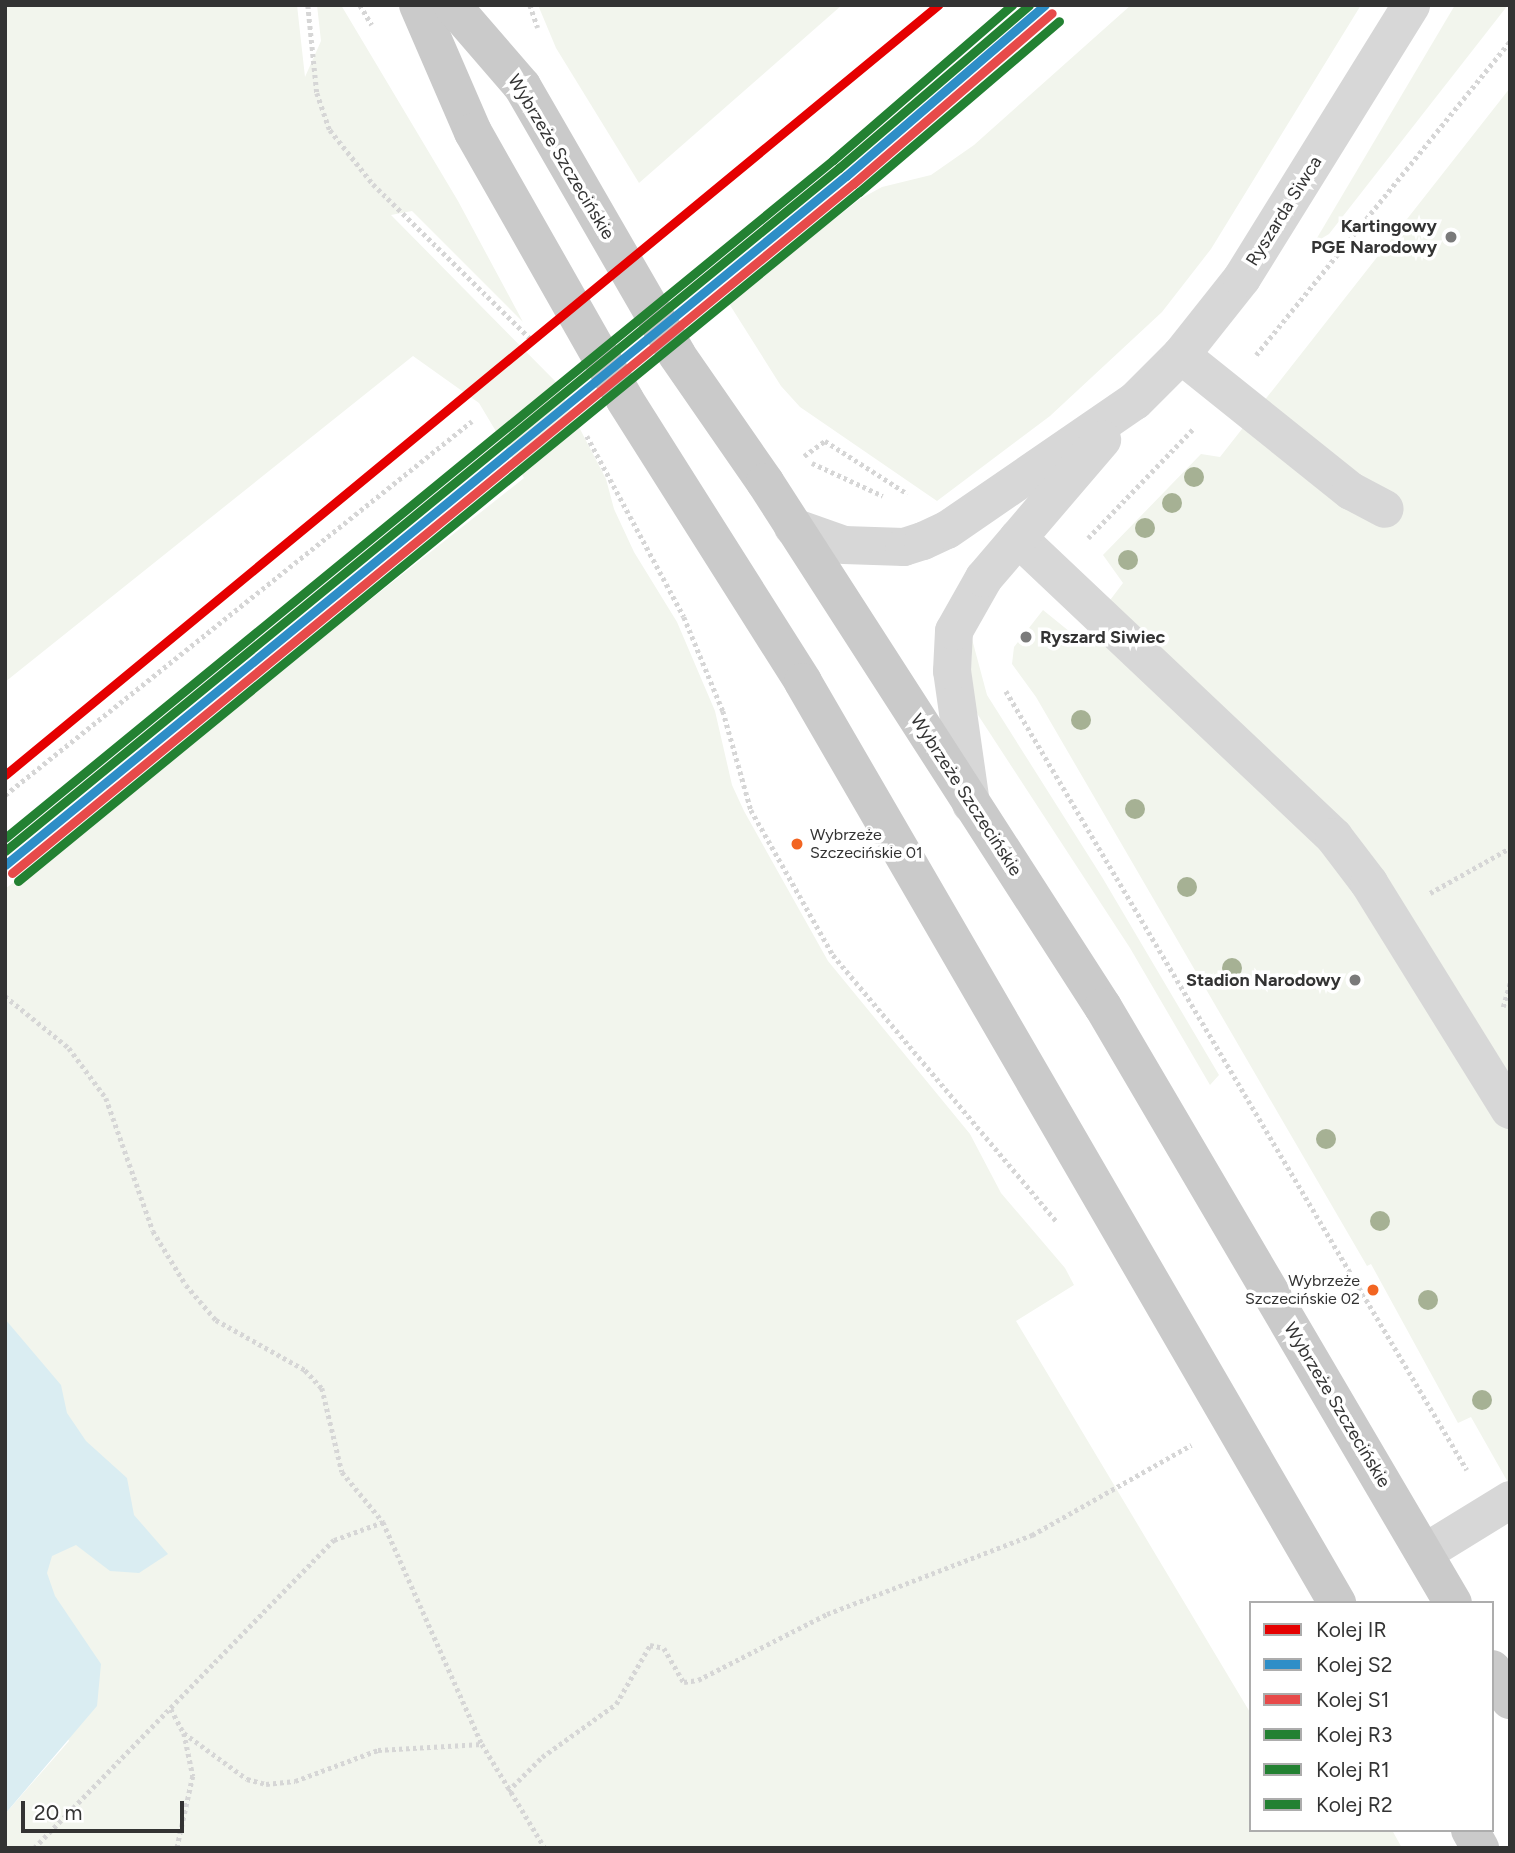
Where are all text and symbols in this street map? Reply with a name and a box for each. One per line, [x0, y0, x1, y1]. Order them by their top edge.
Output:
street label: Wybrzeże Szczecińskie [503, 71, 619, 243]
street label: Ryszarda Siwca [1242, 152, 1326, 270]
place label: Kartingowy PGE Narodowy [1311, 216, 1437, 258]
marker: Kartingowy PGE Narodowy [1443, 229, 1459, 245]
place label: Ryszard Siwiec [1040, 626, 1165, 648]
marker: Ryszard Siwiec [1018, 629, 1034, 645]
street label: Wybrzeże Szczecińskie [906, 710, 1026, 880]
place label: Wybrzeże Szczecińskie 01 [810, 825, 923, 863]
marker: Wybrzeże Szczecińskie 01 [790, 837, 804, 851]
place label: Stadion Narodowy [1186, 969, 1341, 991]
marker: Stadion Narodowy [1347, 972, 1363, 988]
place label: Wybrzeże Szczecińskie 02 [1245, 1271, 1360, 1309]
marker: Wybrzeże Szczecińskie 02 [1366, 1283, 1380, 1297]
street label: Wybrzeże Szczecińskie [1279, 1319, 1395, 1491]
legend [1249, 1601, 1494, 1832]
text: Kolej IR [1316, 1617, 1387, 1642]
text: Kolej S2 [1316, 1652, 1392, 1677]
text: Kolej S1 [1316, 1687, 1389, 1712]
text: Kolej R3 [1316, 1722, 1392, 1747]
text: Kolej R1 [1316, 1757, 1390, 1782]
scale bar [24, 1786, 187, 1830]
text: Kolej R2 [1316, 1792, 1393, 1817]
text: 20 m [34, 1800, 82, 1825]

